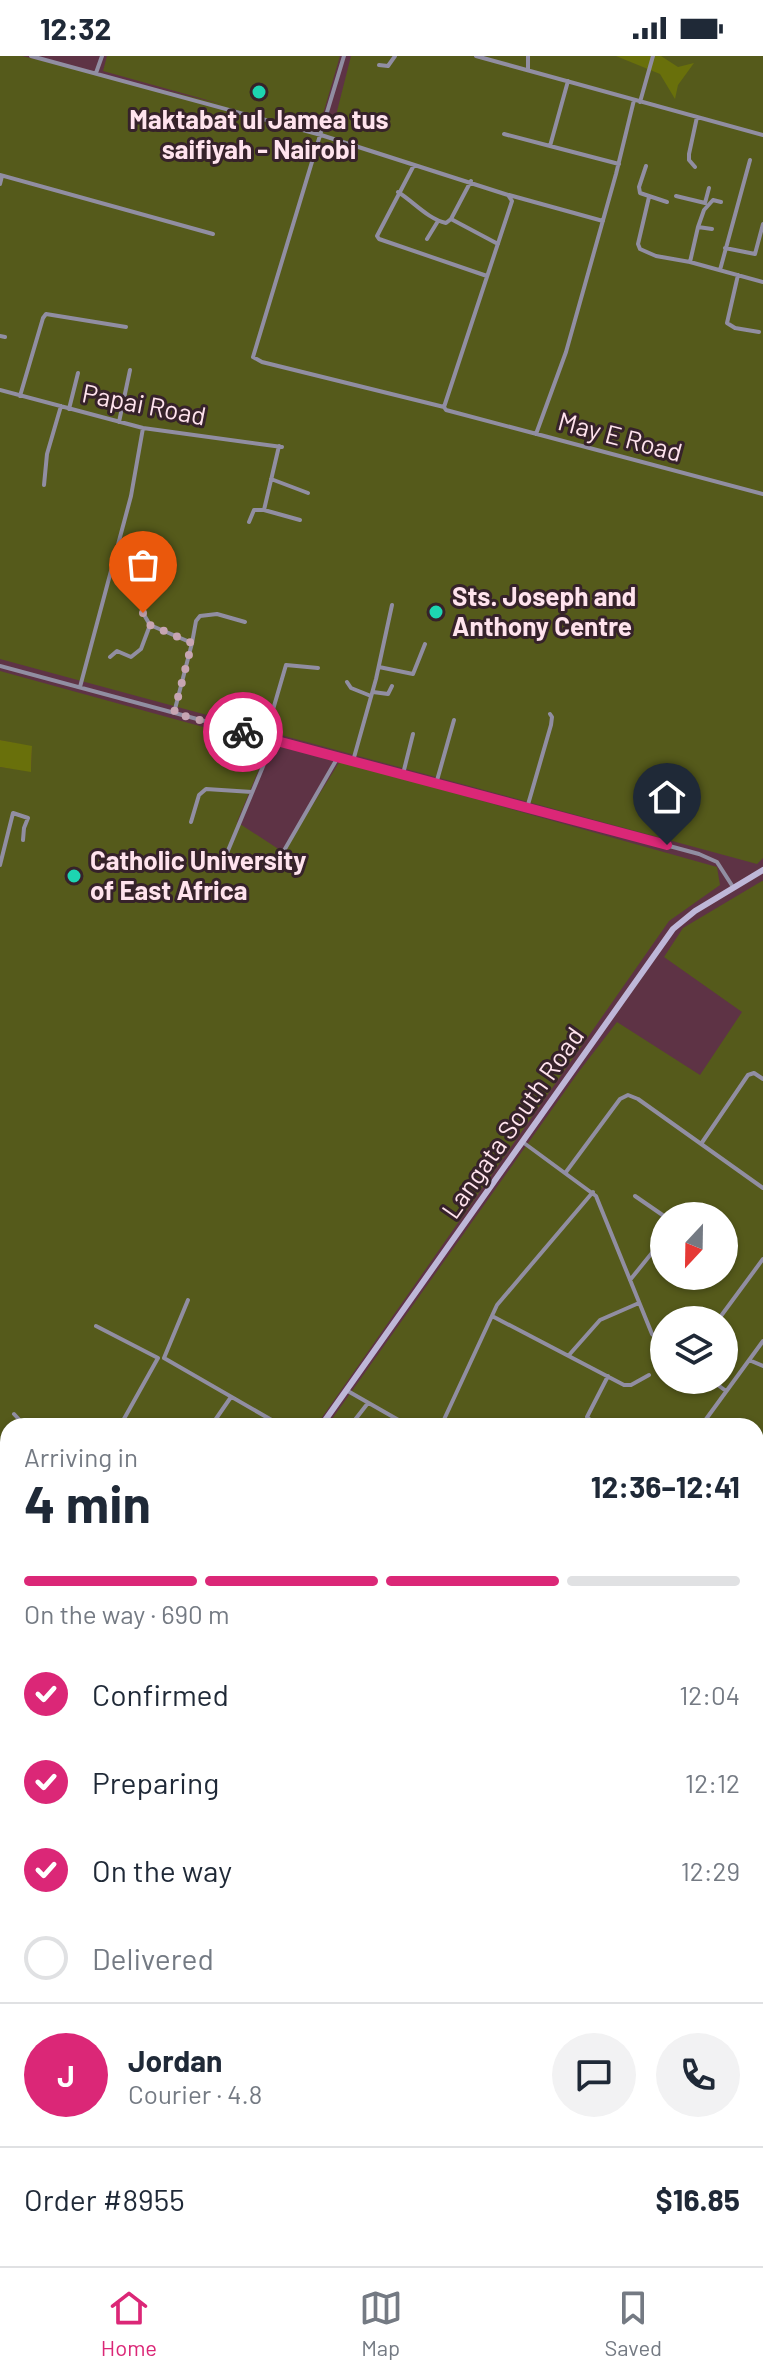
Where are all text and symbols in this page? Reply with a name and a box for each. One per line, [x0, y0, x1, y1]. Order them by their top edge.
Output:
text: 12:32 [40, 10, 111, 46]
marker: Maktabat ul Jamea tus saifiyah - Nairobi [250, 83, 268, 101]
place label: Maktabat ul Jamea tus saifiyah - Nairobi [129, 103, 389, 164]
street label: Papai Road [80, 376, 209, 431]
street label: May E Road [555, 404, 686, 467]
pin [109, 531, 177, 613]
icon: bag [121, 543, 165, 587]
place label: Sts. Joseph and Anthony Centre [452, 580, 636, 641]
marker: Sts. Joseph and Anthony Centre [427, 603, 445, 621]
courier [203, 692, 283, 772]
icon: bike [221, 710, 265, 754]
pin [633, 763, 701, 845]
icon: home [645, 775, 689, 819]
place label: Catholic University of East Africa [90, 844, 306, 905]
marker: Catholic University of East Africa [65, 867, 83, 885]
street label: Langata South Road [434, 1020, 589, 1224]
north arrow [650, 1202, 738, 1290]
map controls [650, 1202, 738, 1394]
button: layers [650, 1306, 738, 1394]
text: Arriving in [24, 1441, 138, 1472]
text: 12:36–12:41 [591, 1468, 740, 1504]
text: 4 min [24, 1471, 151, 1533]
text: On the way · 690 m [24, 1598, 230, 1629]
icon: check [24, 1672, 68, 1716]
text: Confirmed [92, 1676, 229, 1712]
text: 12:04 [679, 1679, 740, 1710]
icon: check [24, 1760, 68, 1804]
text: Preparing [92, 1764, 219, 1800]
text: 12:12 [685, 1767, 740, 1798]
icon: check [24, 1848, 68, 1892]
text: On the way [92, 1852, 232, 1888]
text: 12:29 [681, 1855, 740, 1886]
text: Delivered [92, 1940, 214, 1976]
button: chat [552, 2033, 636, 2117]
button: phone [656, 2033, 740, 2117]
text: Jordan [128, 2042, 223, 2078]
text: J [57, 2057, 75, 2093]
text: Courier · 4.8 [128, 2078, 262, 2109]
text: Order #8955 [24, 2181, 185, 2217]
text: $16.85 [656, 2181, 740, 2217]
tab: Home [101, 2286, 157, 2360]
tab: Map [359, 2286, 403, 2360]
tab: Saved [604, 2286, 662, 2360]

